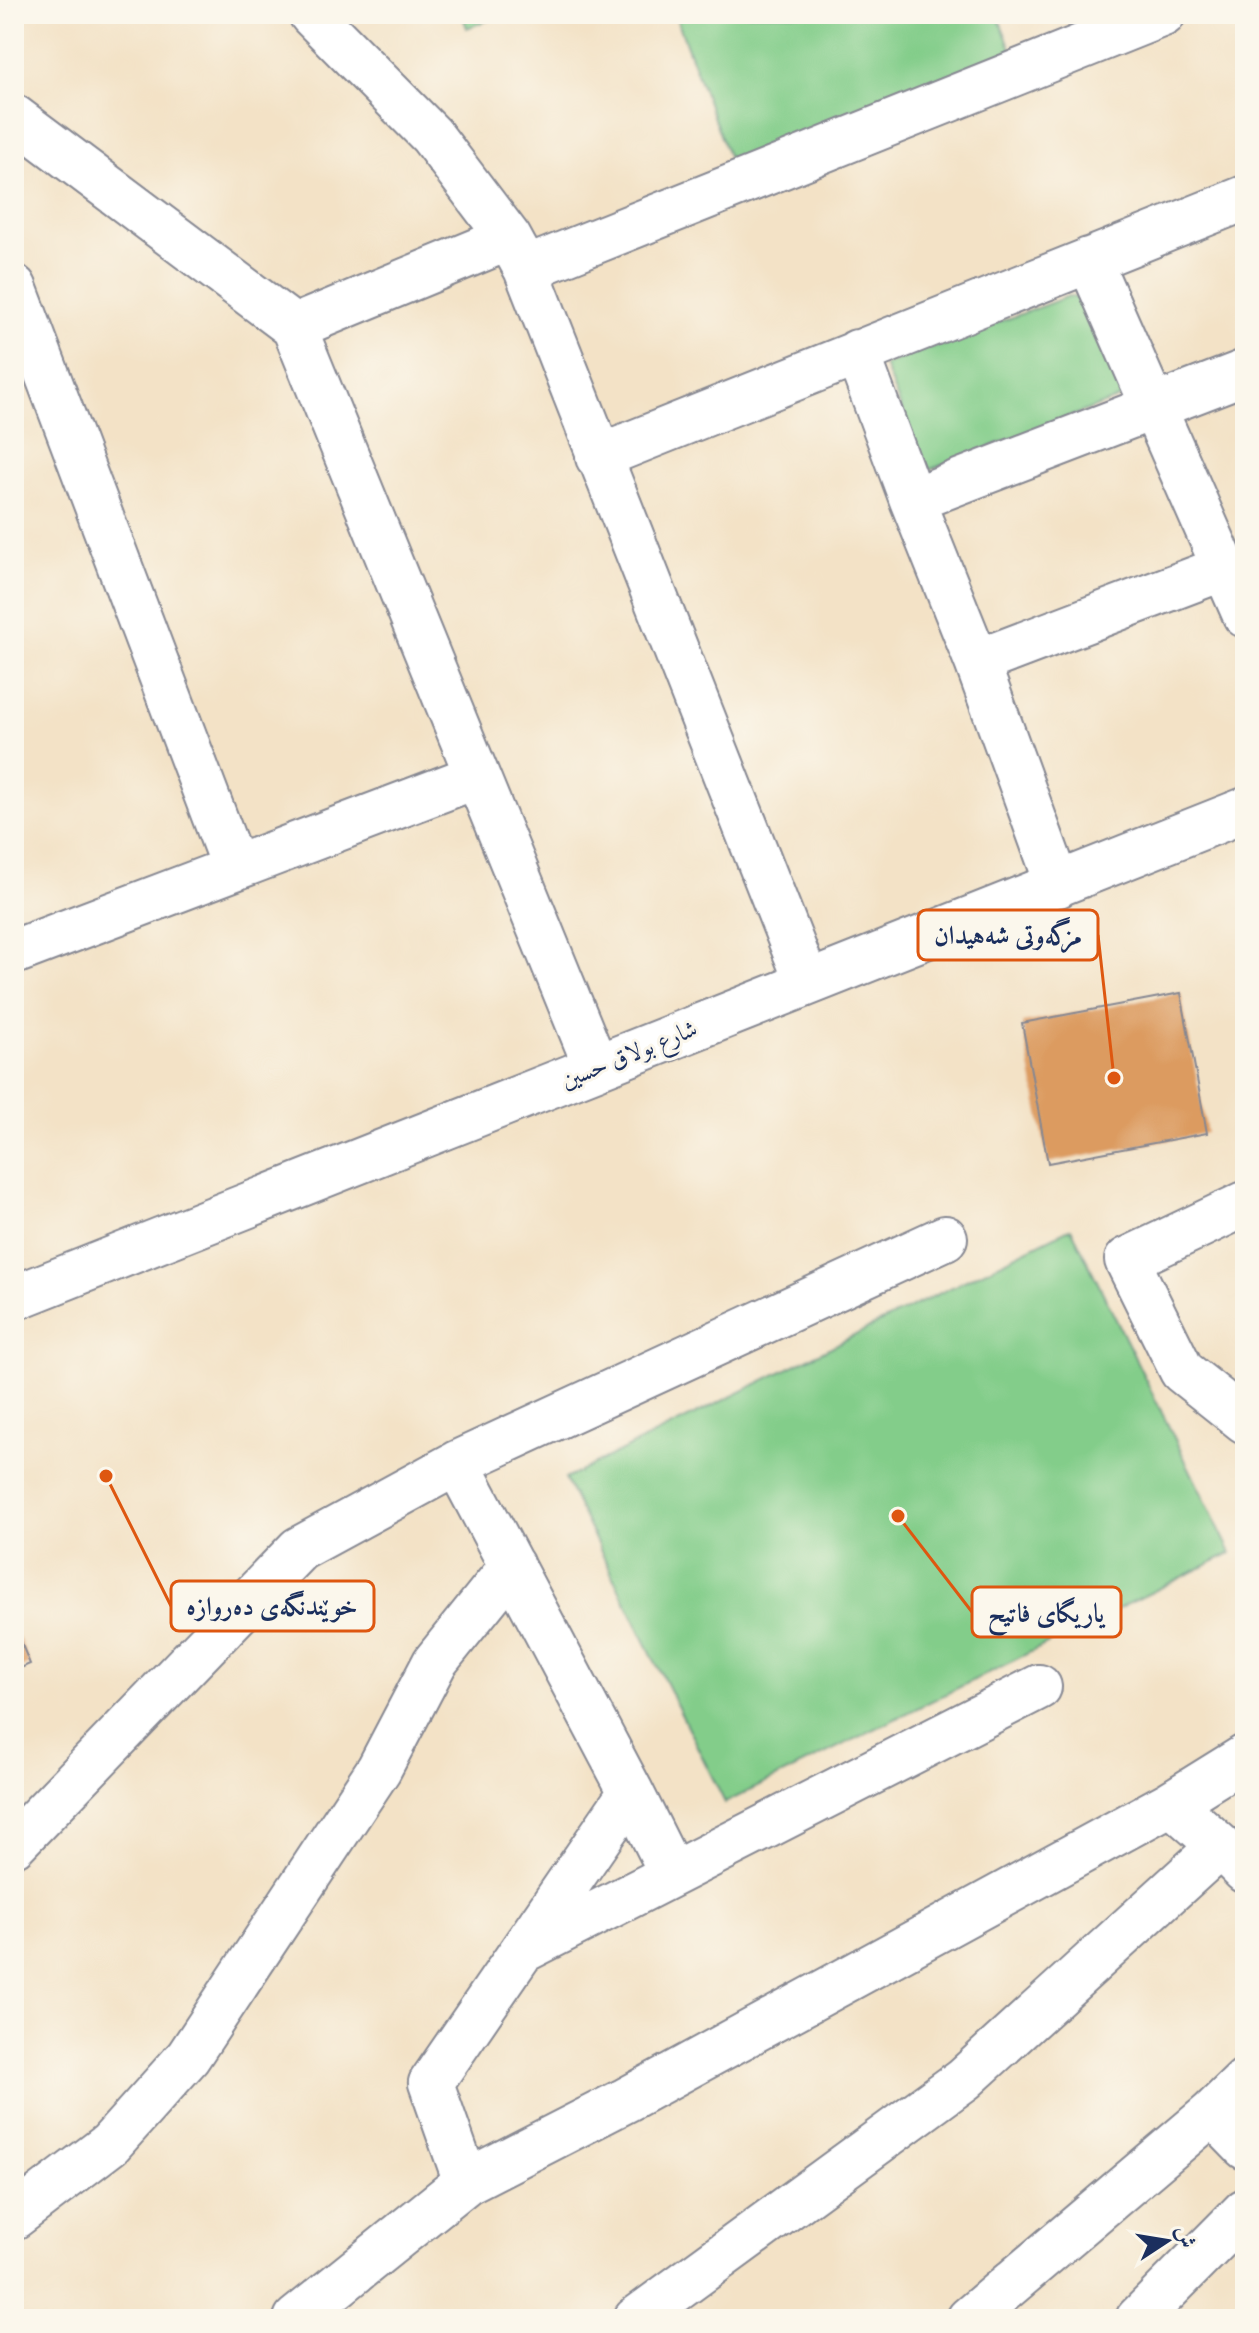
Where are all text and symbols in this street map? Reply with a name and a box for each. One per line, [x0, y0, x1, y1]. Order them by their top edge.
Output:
callout: مزگەوتی شەهیدان [918, 910, 1098, 960]
text: مزگەوتی شەهیدان [934, 915, 1082, 954]
street label: شارع بولاق حسين [555, 1010, 704, 1100]
callout: خوێندنگەی دەروازە [171, 1581, 374, 1631]
text: خوێندنگەی دەروازە [186, 1586, 358, 1625]
callout: یاریگای فاتیح [972, 1587, 1121, 1637]
text: یاریگای فاتیح [988, 1593, 1106, 1637]
north arrow [1127, 2201, 1207, 2281]
text: ش [1169, 2223, 1204, 2251]

